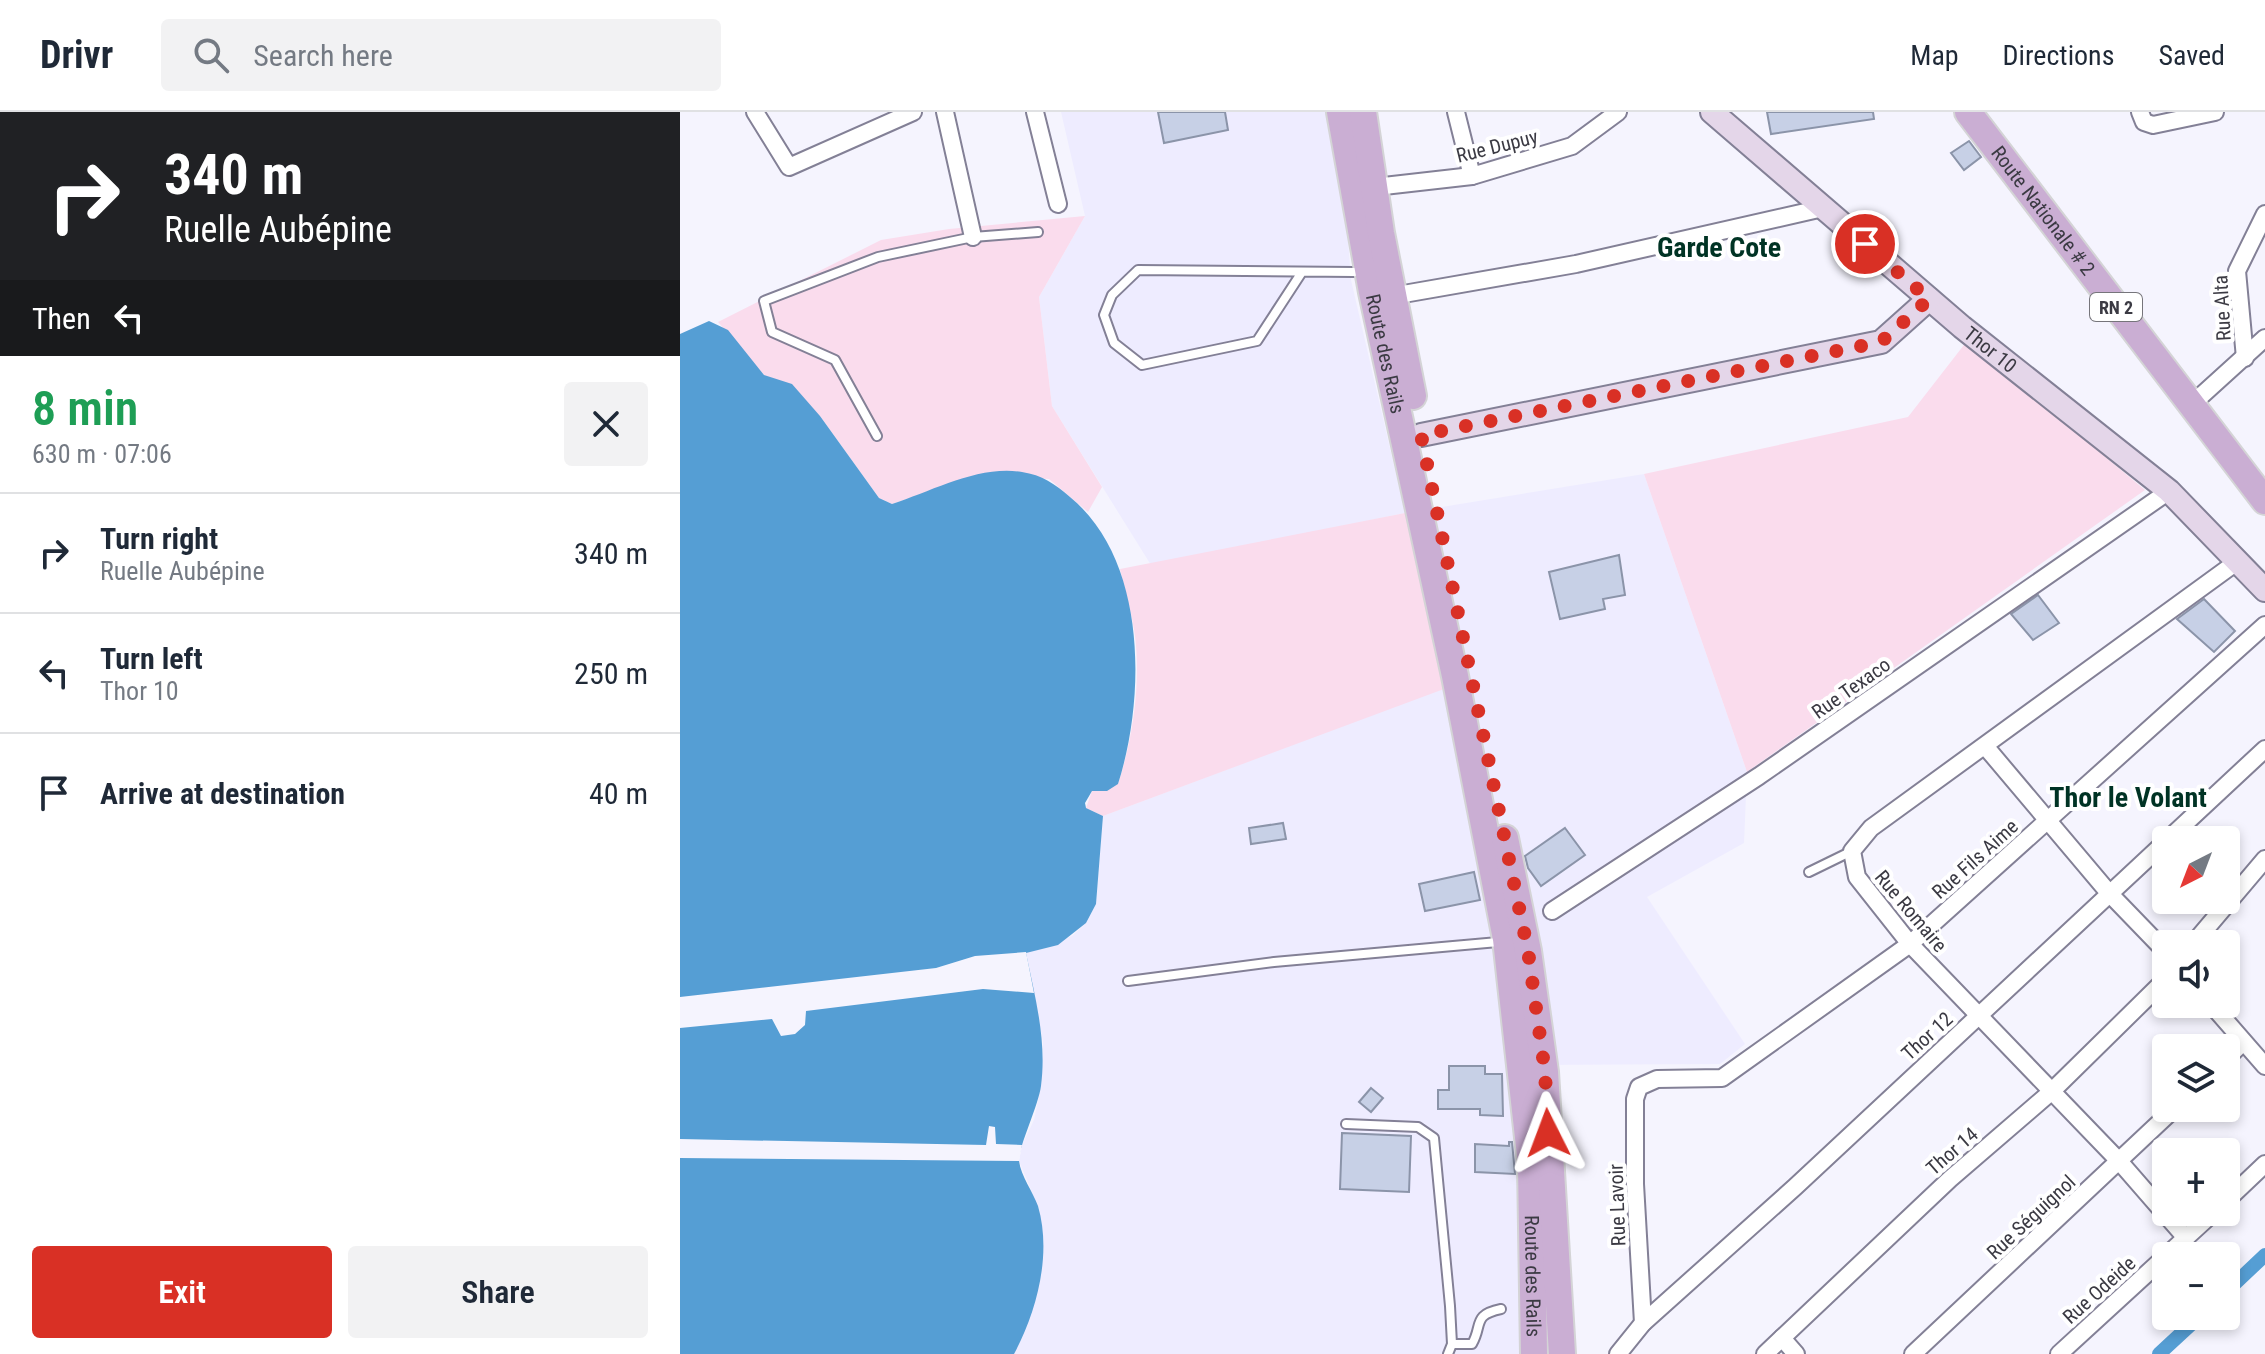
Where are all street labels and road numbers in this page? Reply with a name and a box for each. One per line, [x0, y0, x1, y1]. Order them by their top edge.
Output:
street label: Rue Dupuy [1454, 124, 1540, 168]
street label: Route Nationale # 2 [1986, 141, 2100, 280]
street label: Rue Alta [2208, 274, 2236, 342]
street label: Route des Rails [1361, 292, 1410, 416]
road number: RN 2 [2090, 293, 2142, 321]
street label: Thor 10 [1959, 321, 2022, 378]
street label: Rue Texaco [1807, 652, 1895, 724]
street label: Rue Fils Aime [1927, 814, 2023, 904]
street label: Rue Romaire [1870, 865, 1952, 957]
street label: Thor 12 [1896, 1007, 1958, 1065]
street label: Thor 14 [1921, 1122, 1983, 1180]
street label: Rue Lavoir [1604, 1163, 1630, 1247]
street label: Rue Séguignol [1982, 1170, 2080, 1264]
street label: Route des Rails [1520, 1215, 1546, 1337]
street label: Rue Odeide [2058, 1251, 2140, 1329]

